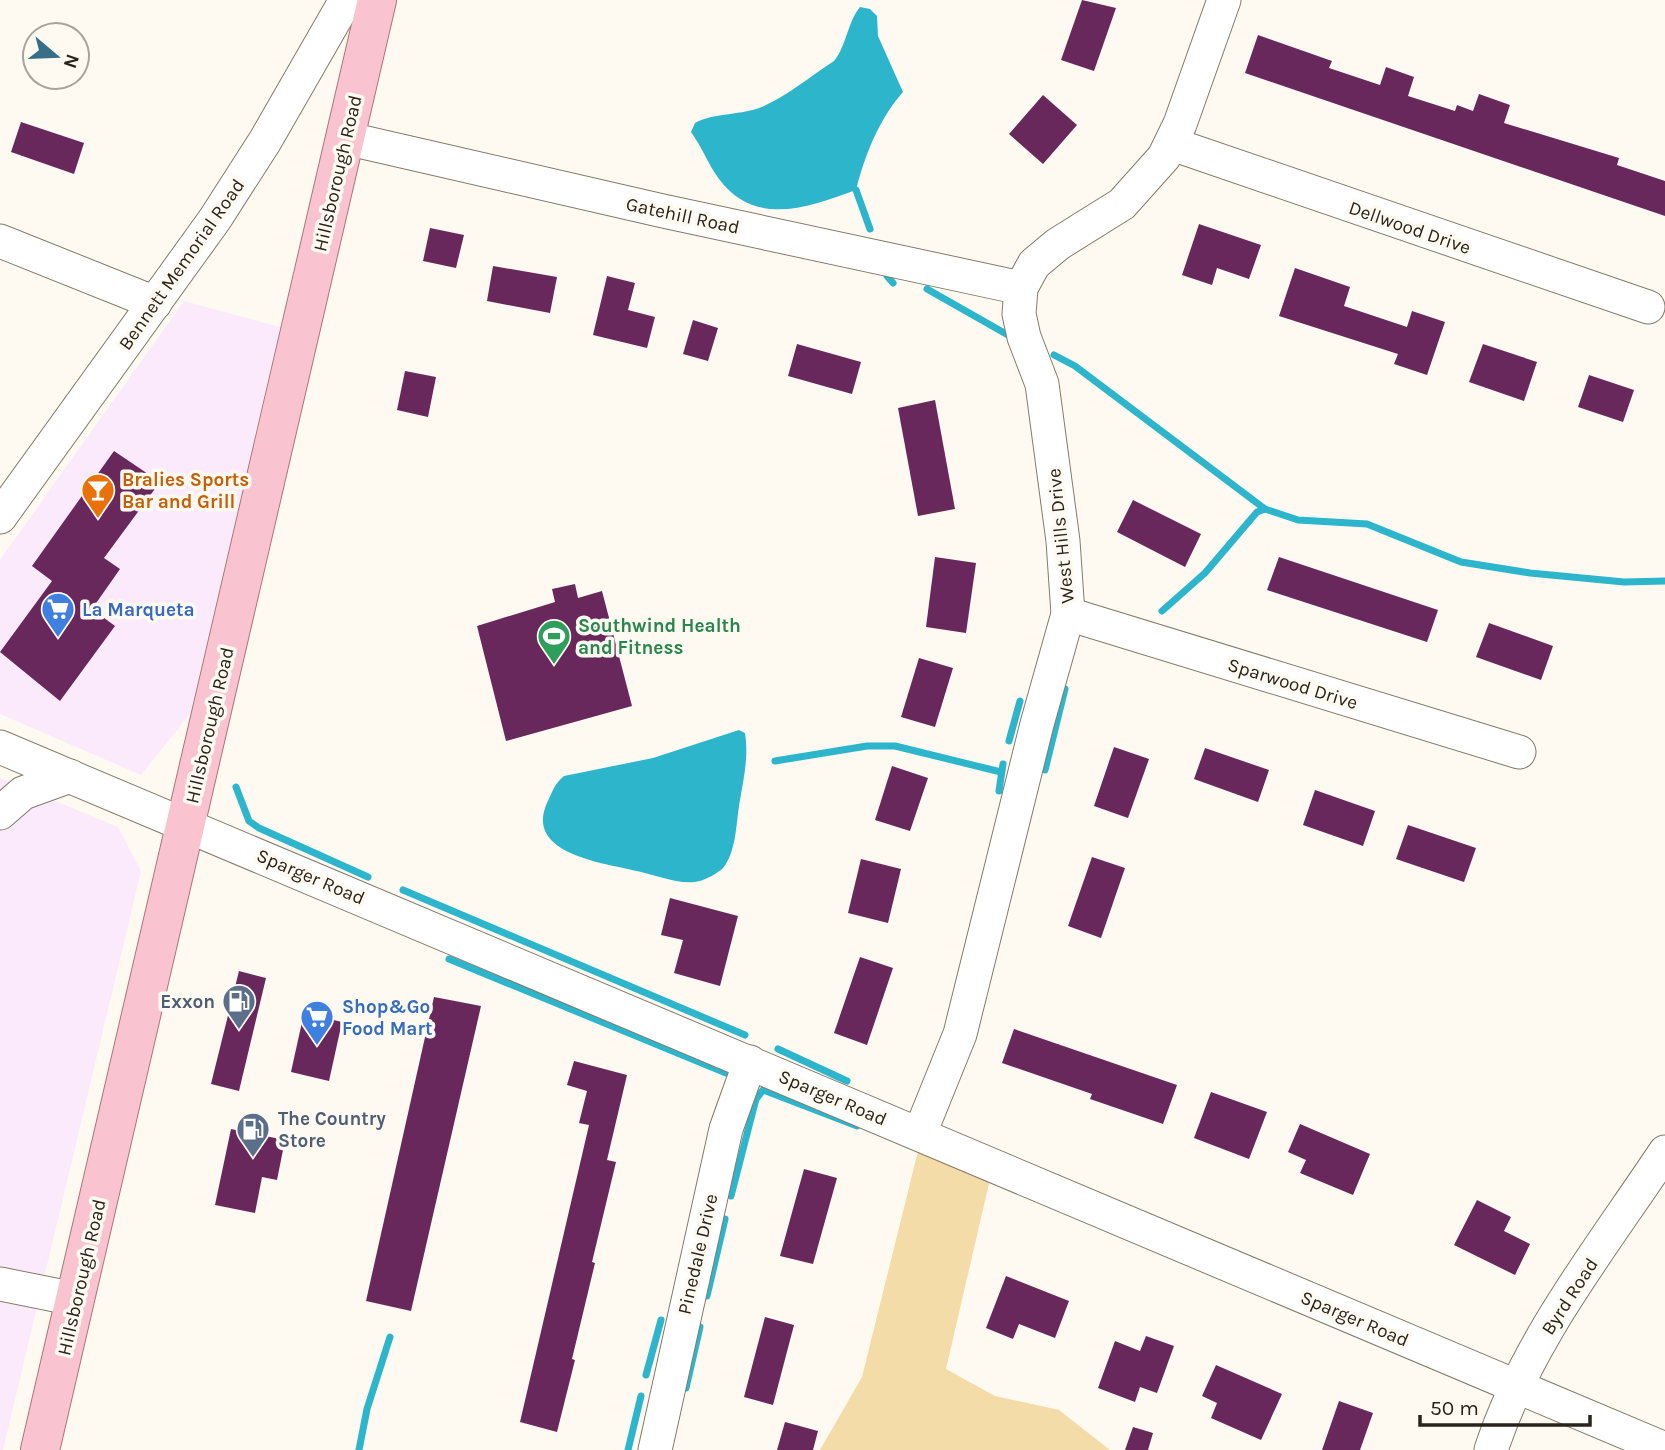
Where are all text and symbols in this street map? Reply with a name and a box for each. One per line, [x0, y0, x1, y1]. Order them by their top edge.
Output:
north arrow [21, 21, 91, 91]
text: N [59, 51, 84, 71]
street label: Hillsborough Road [309, 93, 367, 254]
street label: Bennett Memorial Road [114, 175, 249, 354]
street label: Gatehill Road [624, 193, 742, 239]
street label: Dellwood Drive [1346, 197, 1474, 259]
street label: West Hills Drive [1043, 467, 1079, 605]
place label: Bralies Sports Bar and Grill [122, 469, 249, 513]
bar icon: Bralies Sports Bar and Grill [79, 471, 117, 520]
supermarket icon: La Marqueta [39, 590, 77, 639]
place label: La Marqueta [82, 599, 195, 621]
place label: Southwind Health and Fitness [578, 615, 741, 659]
sports icon: Southwind Health and Fitness [535, 617, 573, 666]
street label: Hillsborough Road [181, 645, 239, 806]
street label: Sparwood Drive [1225, 654, 1360, 714]
street label: Sparger Road [253, 844, 368, 910]
fuel station icon: Exxon [220, 982, 258, 1031]
place label: Exxon [160, 991, 215, 1013]
place label: Shop&Go Food Mart [342, 996, 432, 1040]
supermarket icon: Shop&Go Food Mart [298, 998, 336, 1047]
street label: Sparger Road [775, 1065, 890, 1131]
place label: The Country Store [278, 1108, 386, 1152]
fuel station icon: The Country Store [234, 1110, 272, 1159]
street label: Pinedale Drive [673, 1192, 723, 1317]
street label: Hillsborough Road [53, 1197, 111, 1358]
street label: Byrd Road [1537, 1254, 1603, 1339]
street label: Sparger Road [1297, 1286, 1412, 1352]
scale bar [1420, 1384, 1590, 1428]
text: 50 m [1430, 1396, 1479, 1420]

